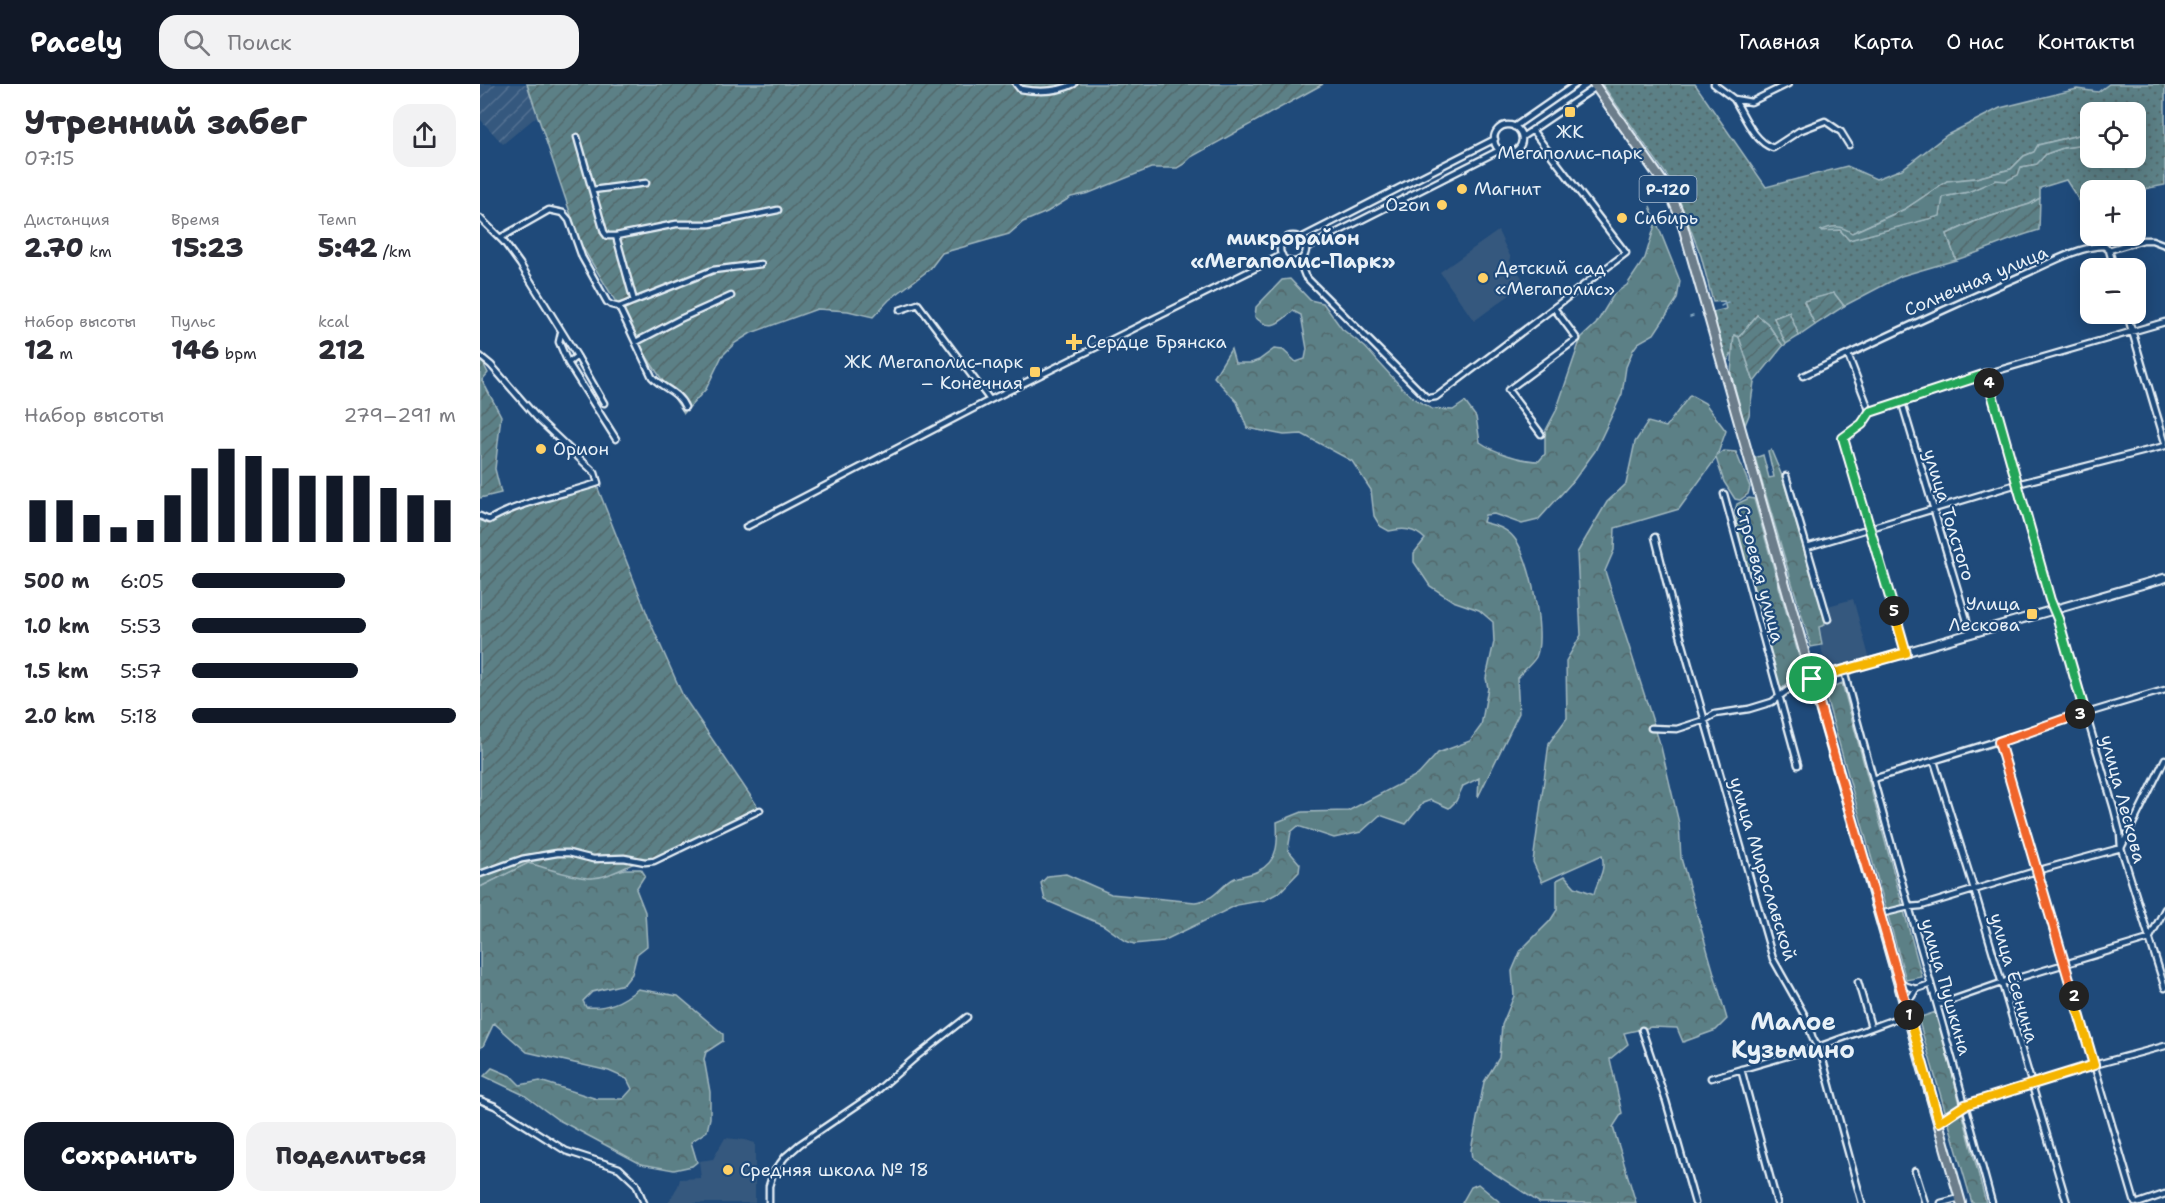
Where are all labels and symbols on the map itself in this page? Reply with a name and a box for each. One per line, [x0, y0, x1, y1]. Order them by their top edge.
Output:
marker: ЖК Мегаполис-парк [1563, 105, 1577, 119]
place label: ЖК Мегаполис-парк [1498, 120, 1643, 165]
road number: Р-120 [1640, 176, 1696, 202]
place label: Магнит [1474, 177, 1542, 201]
marker: Магнит [1455, 182, 1469, 196]
place label: Ozon [1385, 193, 1430, 217]
marker: Ozon [1435, 198, 1449, 212]
place label: Сибирь [1634, 206, 1698, 230]
marker: Сибирь [1615, 211, 1629, 225]
district label: микрорайон «Мегаполис-Парк» [1191, 225, 1395, 274]
street label: Солнечная улица [1901, 240, 2051, 322]
place label: Детский сад «Мегаполис» [1495, 256, 1615, 301]
marker: Детский сад «Мегаполис» [1476, 271, 1490, 285]
place label: Сердце Брянска [1086, 330, 1227, 354]
marker: Сердце Брянска [1067, 335, 1081, 349]
place label: ЖК Мегаполис-парк – Конечная [844, 350, 1023, 395]
marker: ЖК Мегаполис-парк – Конечная [1028, 365, 1042, 379]
pin: 4 [1974, 368, 2004, 398]
place label: Орион [553, 437, 609, 461]
marker: Орион [534, 442, 548, 456]
street label: улица Толстого [1918, 446, 1980, 584]
street label: Строевая улица [1730, 503, 1790, 645]
place label: Улица Лескова [1949, 592, 2020, 637]
pin: 5 [1879, 596, 1909, 626]
marker: Улица Лескова [2025, 607, 2039, 621]
pin [1786, 653, 1837, 704]
pin: 3 [2065, 699, 2095, 729]
street label: улица Лескова [2094, 732, 2152, 866]
street label: улица Мирославской [1724, 774, 1802, 964]
street label: улица Есенина [1984, 910, 2044, 1046]
street label: улица Пушкина [1915, 916, 1977, 1058]
pin: 2 [2059, 981, 2089, 1011]
pin: 1 [1894, 1000, 1924, 1030]
district label: Малое Кузьмино [1731, 1006, 1855, 1066]
place label: Средняя школа № 18 [740, 1158, 929, 1182]
marker: Средняя школа № 18 [721, 1163, 735, 1177]

